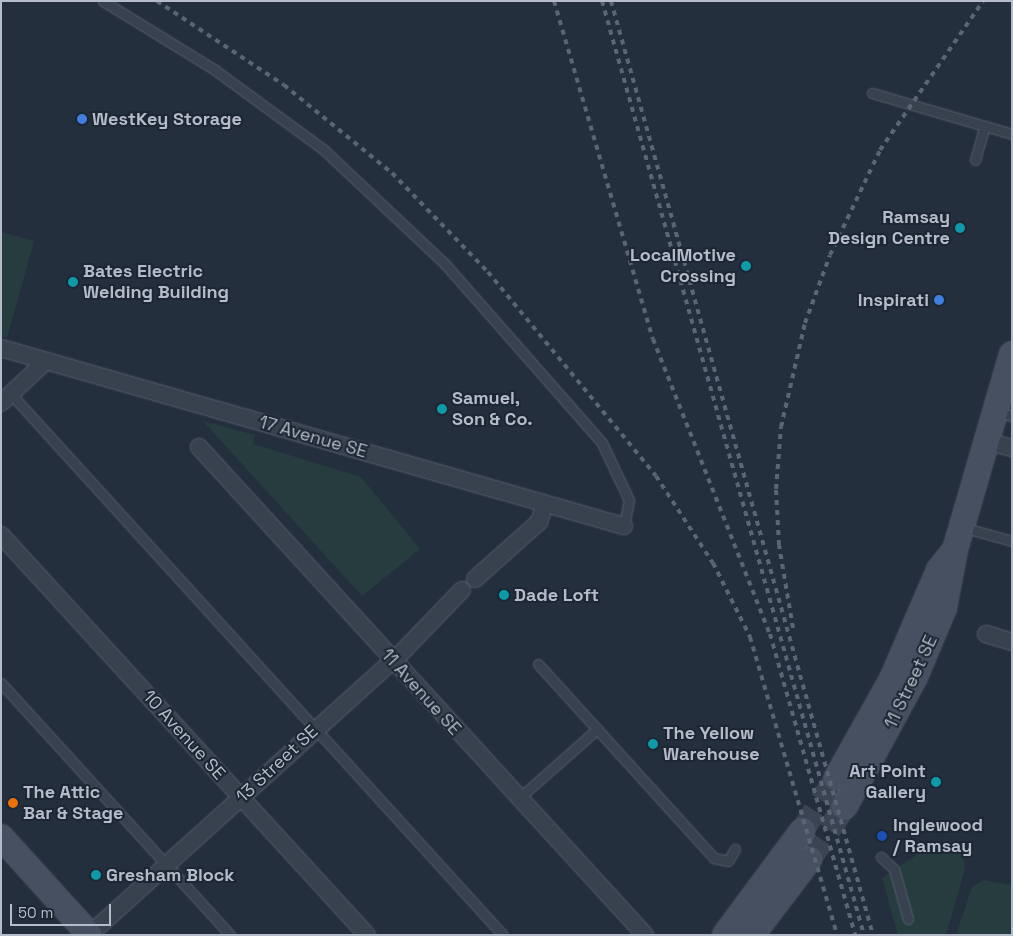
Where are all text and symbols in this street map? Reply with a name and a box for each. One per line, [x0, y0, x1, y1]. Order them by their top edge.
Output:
place label: WestKey Storage [92, 108, 242, 130]
marker: WestKey Storage [76, 113, 88, 125]
place label: Ramsay Design Centre [828, 207, 950, 250]
marker: Ramsay Design Centre [954, 222, 966, 234]
place label: LocalMotive Crossing [630, 245, 736, 288]
marker: LocalMotive Crossing [740, 260, 752, 272]
place label: Bates Electric Welding Building [83, 261, 229, 304]
marker: Bates Electric Welding Building [67, 276, 79, 288]
place label: Inspirati [858, 289, 929, 311]
marker: Inspirati [933, 294, 945, 306]
place label: Samuel, Son & Co. [452, 388, 533, 430]
marker: Samuel, Son & Co. [436, 403, 448, 415]
street label: 17 Avenue SE [256, 411, 370, 463]
place label: Dade Loft [514, 584, 599, 606]
marker: Dade Loft [498, 589, 510, 601]
street label: 11 Street SE [880, 632, 942, 732]
street label: 11 Avenue SE [376, 644, 466, 740]
street label: 10 Avenue SE [138, 686, 230, 784]
street label: 13 Street SE [232, 721, 322, 807]
place label: The Yellow Warehouse [663, 723, 760, 766]
marker: The Yellow Warehouse [647, 738, 659, 750]
place label: Art Point Gallery [849, 761, 926, 804]
marker: Art Point Gallery [930, 776, 942, 788]
place label: The Attic Bar & Stage [23, 782, 123, 824]
marker: The Attic Bar & Stage [7, 797, 19, 809]
place label: Inglewood / Ramsay [893, 815, 983, 858]
marker: Inglewood / Ramsay [875, 829, 889, 843]
place label: Gresham Block [106, 864, 234, 886]
marker: Gresham Block [90, 869, 102, 881]
scale bar [12, 894, 114, 926]
text: 50 m [18, 903, 53, 922]

